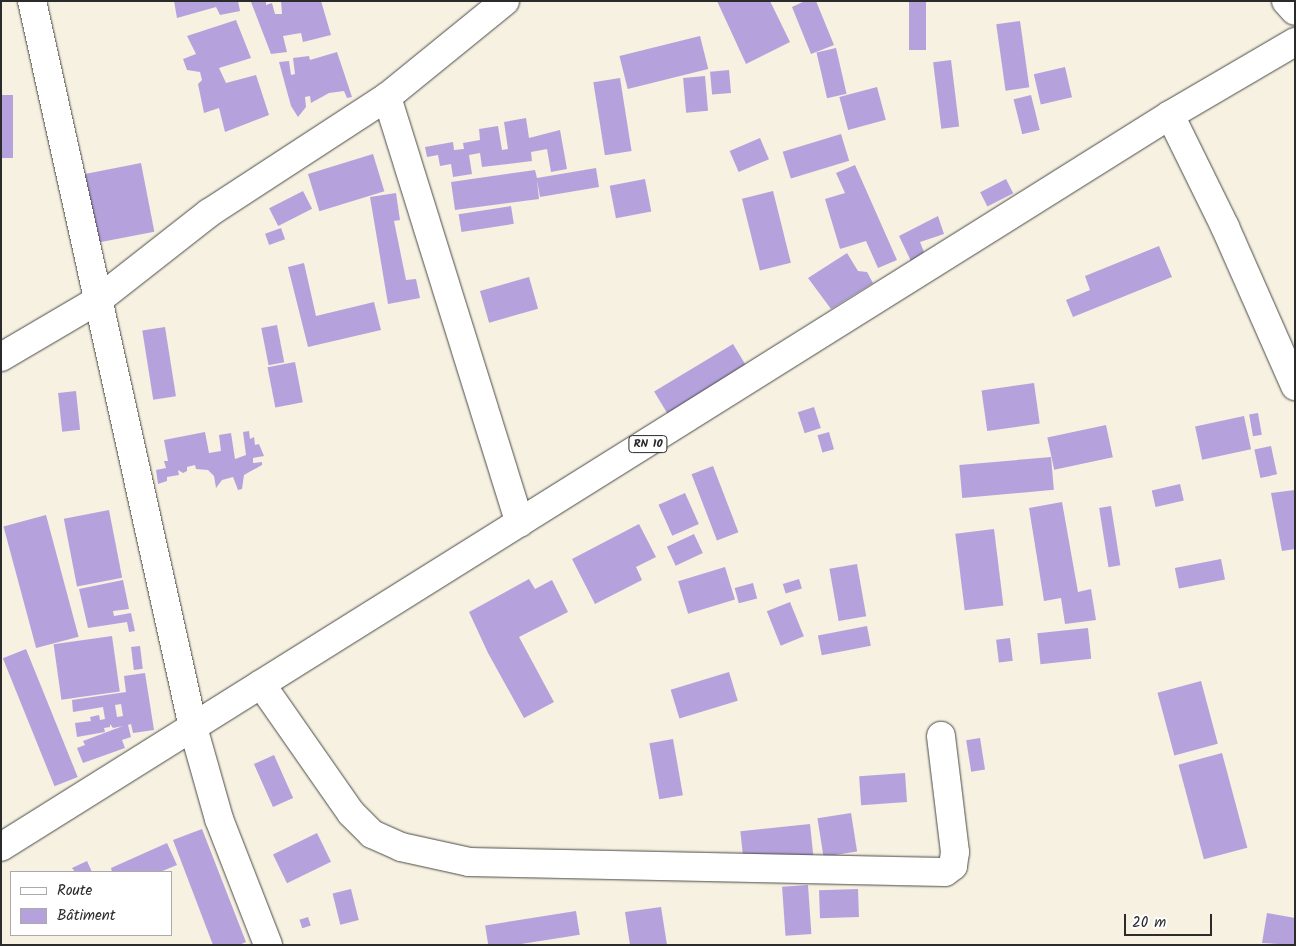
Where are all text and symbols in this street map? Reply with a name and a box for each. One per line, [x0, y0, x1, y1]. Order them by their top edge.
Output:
road number: RN 10 [628, 434, 668, 454]
legend [10, 871, 172, 936]
text: Route [57, 879, 92, 903]
text: Bâtiment [57, 904, 116, 928]
scale bar [1126, 904, 1214, 936]
text: 20 m [1132, 911, 1166, 935]

